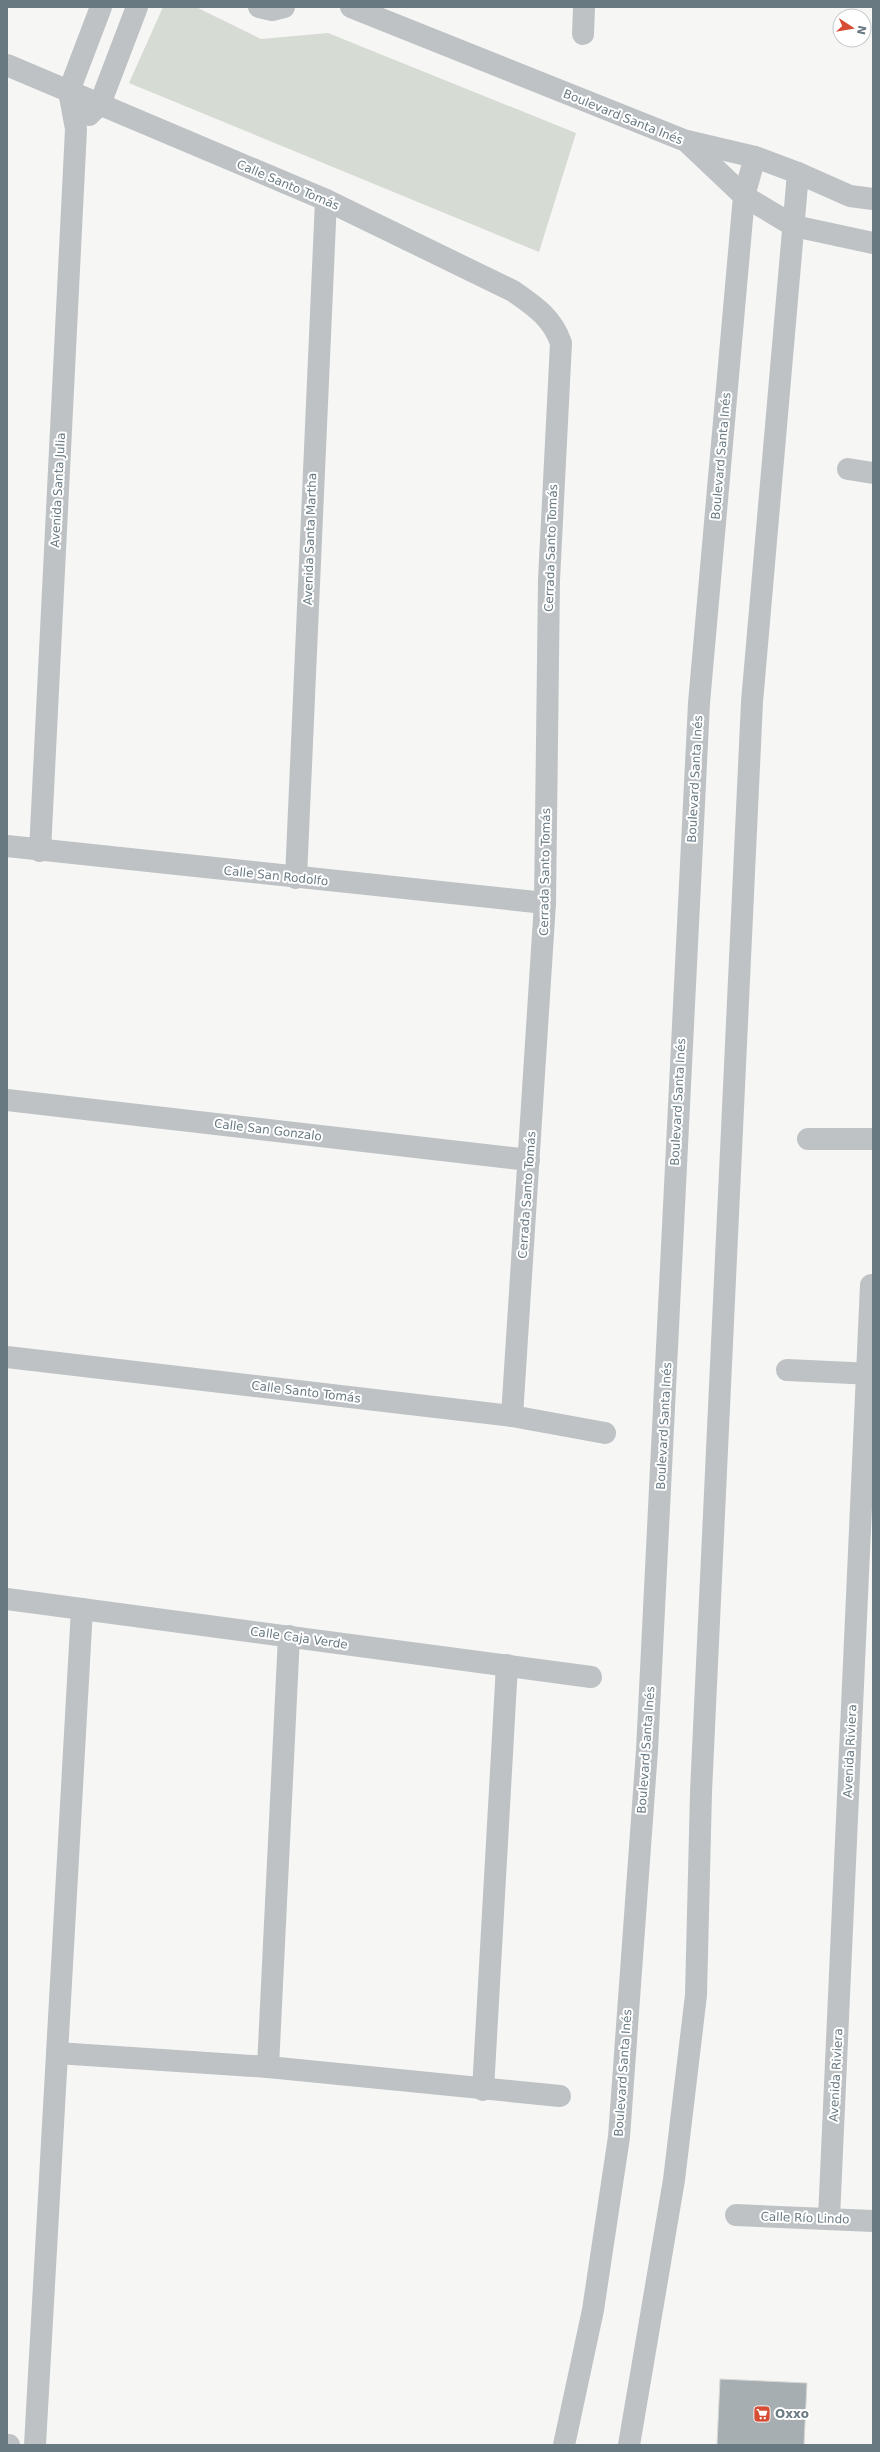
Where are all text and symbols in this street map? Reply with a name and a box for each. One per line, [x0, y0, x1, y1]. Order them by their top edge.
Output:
north arrow [832, 8, 872, 48]
text: N [854, 24, 869, 36]
street label: Boulevard Santa Inés [561, 87, 685, 147]
street label: Calle Santo Tomás [235, 157, 341, 213]
street label: Boulevard Santa Inés [708, 392, 734, 520]
street label: Avenida Santa Julia [48, 432, 68, 548]
street label: Avenida Santa Martha [301, 473, 319, 605]
street label: Cerrada Santo Tomás [542, 484, 560, 612]
street label: Boulevard Santa Inés [685, 715, 705, 843]
street label: Cerrada Santo Tomás [537, 808, 553, 936]
street label: Calle San Rodolfo [223, 864, 329, 888]
street label: Boulevard Santa Inés [668, 1038, 688, 1166]
street label: Calle San Gonzalo [213, 1116, 323, 1144]
street label: Cerrada Santo Tomás [516, 1131, 538, 1259]
street label: Boulevard Santa Inés [654, 1362, 674, 1490]
street label: Calle Santo Tomás [251, 1378, 361, 1406]
street label: Calle Caja Verde [249, 1624, 349, 1652]
street label: Boulevard Santa Inés [635, 1686, 657, 1814]
street label: Avenida Riviera [841, 1704, 859, 1798]
street label: Boulevard Santa Inés [612, 2009, 634, 2137]
street label: Avenida Riviera [827, 2028, 845, 2122]
street label: Calle Río Lindo [760, 2209, 850, 2227]
supermarket icon: Oxxo [752, 2404, 772, 2424]
place label: Oxxo [775, 2407, 809, 2421]

